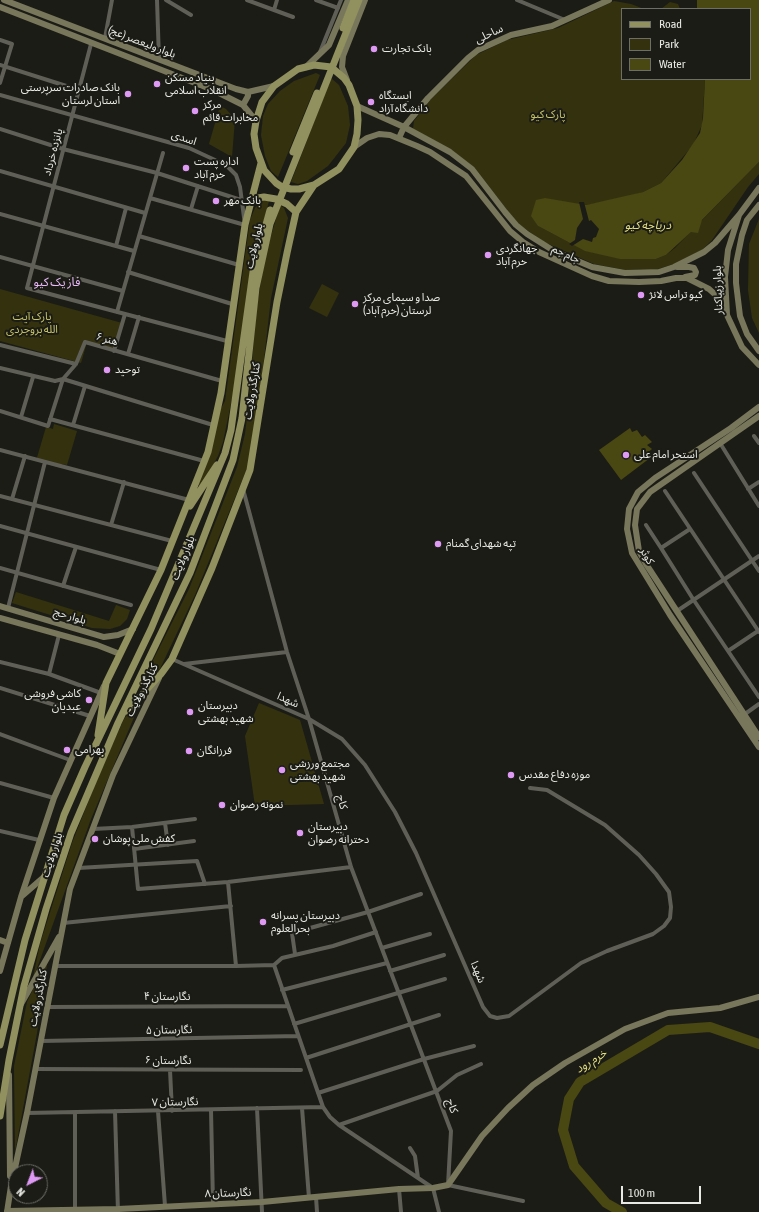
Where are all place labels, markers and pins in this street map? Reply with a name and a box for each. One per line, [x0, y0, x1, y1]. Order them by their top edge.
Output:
place label: بانک تجارت [382, 42, 432, 56]
marker: بانک تجارت [369, 44, 379, 54]
place label: بنیاد مسکن انقلاب اسلامی [165, 71, 227, 97]
marker: بنیاد مسکن انقلاب اسلامی [152, 79, 162, 89]
place label: بانک صادرات سرپرستی استان لرستان [21, 81, 120, 107]
marker: بانک صادرات سرپرستی استان لرستان [123, 89, 133, 99]
place label: ایستگاه دانشگاه آزاد [379, 89, 428, 115]
marker: ایستگاه دانشگاه آزاد [366, 97, 376, 107]
place label: مرکز مخابرات قائم [203, 98, 258, 124]
marker: مرکز مخابرات قائم [190, 106, 200, 116]
place label: اداره پست خرم آباد [194, 155, 239, 181]
marker: اداره پست خرم آباد [181, 163, 191, 173]
place label: بانک مهر [224, 194, 261, 208]
marker: بانک مهر [211, 196, 221, 206]
place label: جهانگردى خرم آباد [496, 242, 537, 268]
marker: جهانگردى خرم آباد [483, 250, 493, 260]
place label: کیو تراس لانژ [649, 288, 703, 302]
marker: کیو تراس لانژ [636, 290, 646, 300]
place label: صدا و سیمای مرکز لرستان (خرم آباد) [363, 291, 440, 317]
marker: صدا و سیمای مرکز لرستان (خرم آباد) [350, 299, 360, 309]
place label: توحید [115, 363, 140, 377]
marker: توحید [102, 365, 112, 375]
place label: استخر امام علی [634, 448, 698, 462]
marker: استخر امام علی [621, 450, 631, 460]
place label: تپه شهدای گمنام [446, 537, 516, 551]
marker: تپه شهدای گمنام [433, 539, 443, 549]
place label: کاشی فروشی عبدیان [24, 687, 81, 713]
marker: کاشی فروشی عبدیان [84, 695, 94, 705]
place label: دبیرستان شهید بهشتی [198, 699, 254, 725]
marker: دبیرستان شهید بهشتی [185, 707, 195, 717]
place label: بهرامی [75, 743, 104, 757]
place label: فرزانگان [197, 744, 232, 758]
marker: بهرامی [62, 745, 72, 755]
marker: فرزانگان [184, 746, 194, 756]
place label: مجتمع ورزشی شهید بهشتی [290, 757, 350, 783]
marker: مجتمع ورزشی شهید بهشتی [277, 765, 287, 775]
place label: موزه دفاع مقدس [519, 768, 590, 782]
marker: موزه دفاع مقدس [506, 770, 516, 780]
place label: نمونه رضوان [230, 798, 283, 812]
marker: نمونه رضوان [217, 800, 227, 810]
place label: دبیرستان دخترانه رضوان [308, 820, 369, 846]
marker: دبیرستان دخترانه رضوان [295, 828, 305, 838]
place label: کفش ملی پوشان [103, 832, 175, 846]
marker: کفش ملی پوشان [90, 834, 100, 844]
place label: دبیرستان پسرانه بحرالعلوم [271, 909, 340, 935]
marker: دبیرستان پسرانه بحرالعلوم [258, 917, 268, 927]

